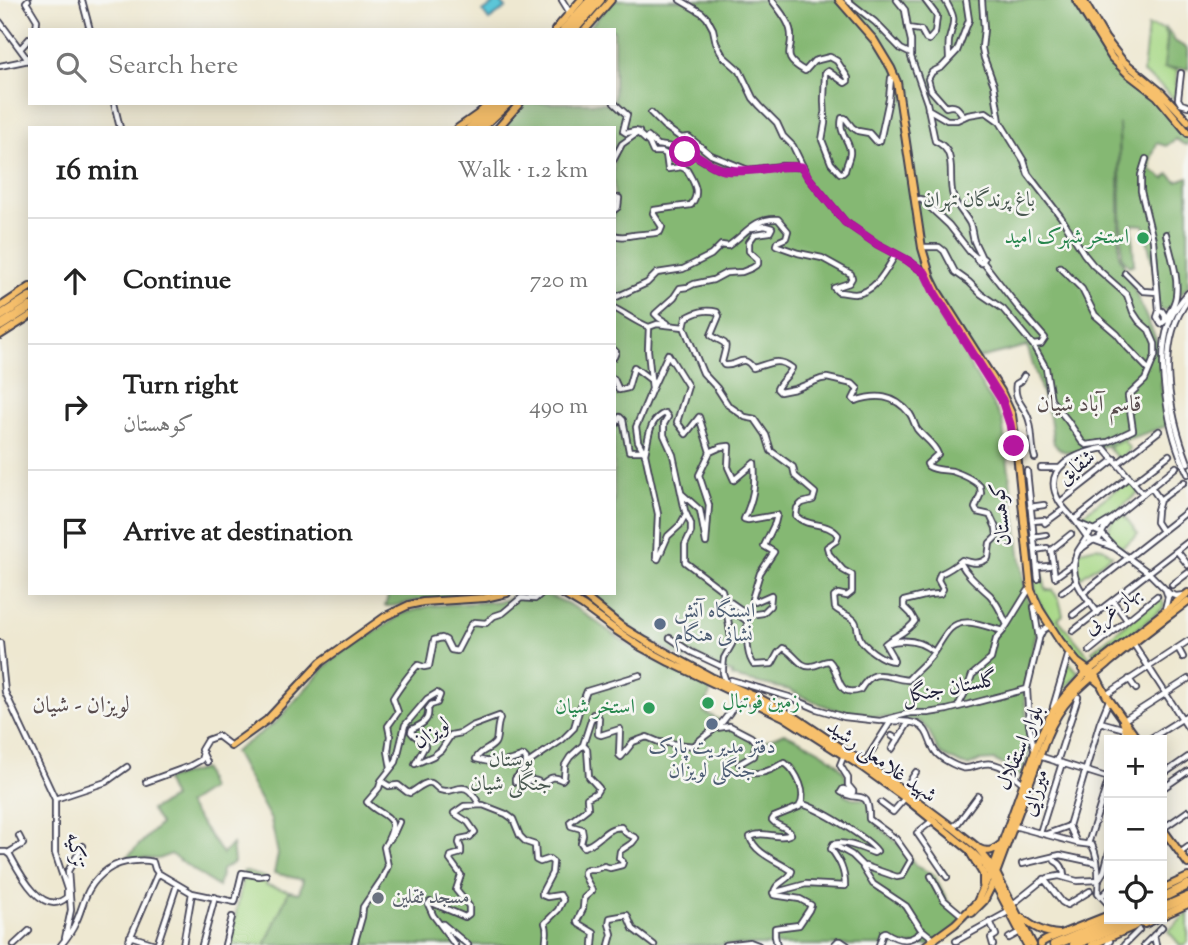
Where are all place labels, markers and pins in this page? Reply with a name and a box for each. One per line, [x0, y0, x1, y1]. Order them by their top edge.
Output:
place label: استخر شهرک امید [1004, 223, 1129, 253]
marker: استخر شهرک امید [1135, 230, 1151, 246]
place label: ایستگاه آتش نشانی هنگام [674, 597, 755, 652]
marker: ایستگاه آتش نشانی هنگام [652, 616, 668, 632]
place label: زمین فوتبال [722, 688, 800, 718]
place label: استخر شیان [555, 693, 635, 723]
marker: زمین فوتبال [700, 695, 716, 711]
marker: استخر شیان [641, 700, 657, 716]
marker: دفتر مدیریت پارک جنگلی لویزان [704, 716, 720, 732]
place label: دفتر مدیریت پارک جنگلی لویزان [648, 733, 776, 787]
place label: مسجد ثقلین [392, 883, 470, 913]
marker: مسجد ثقلین [370, 890, 386, 906]

